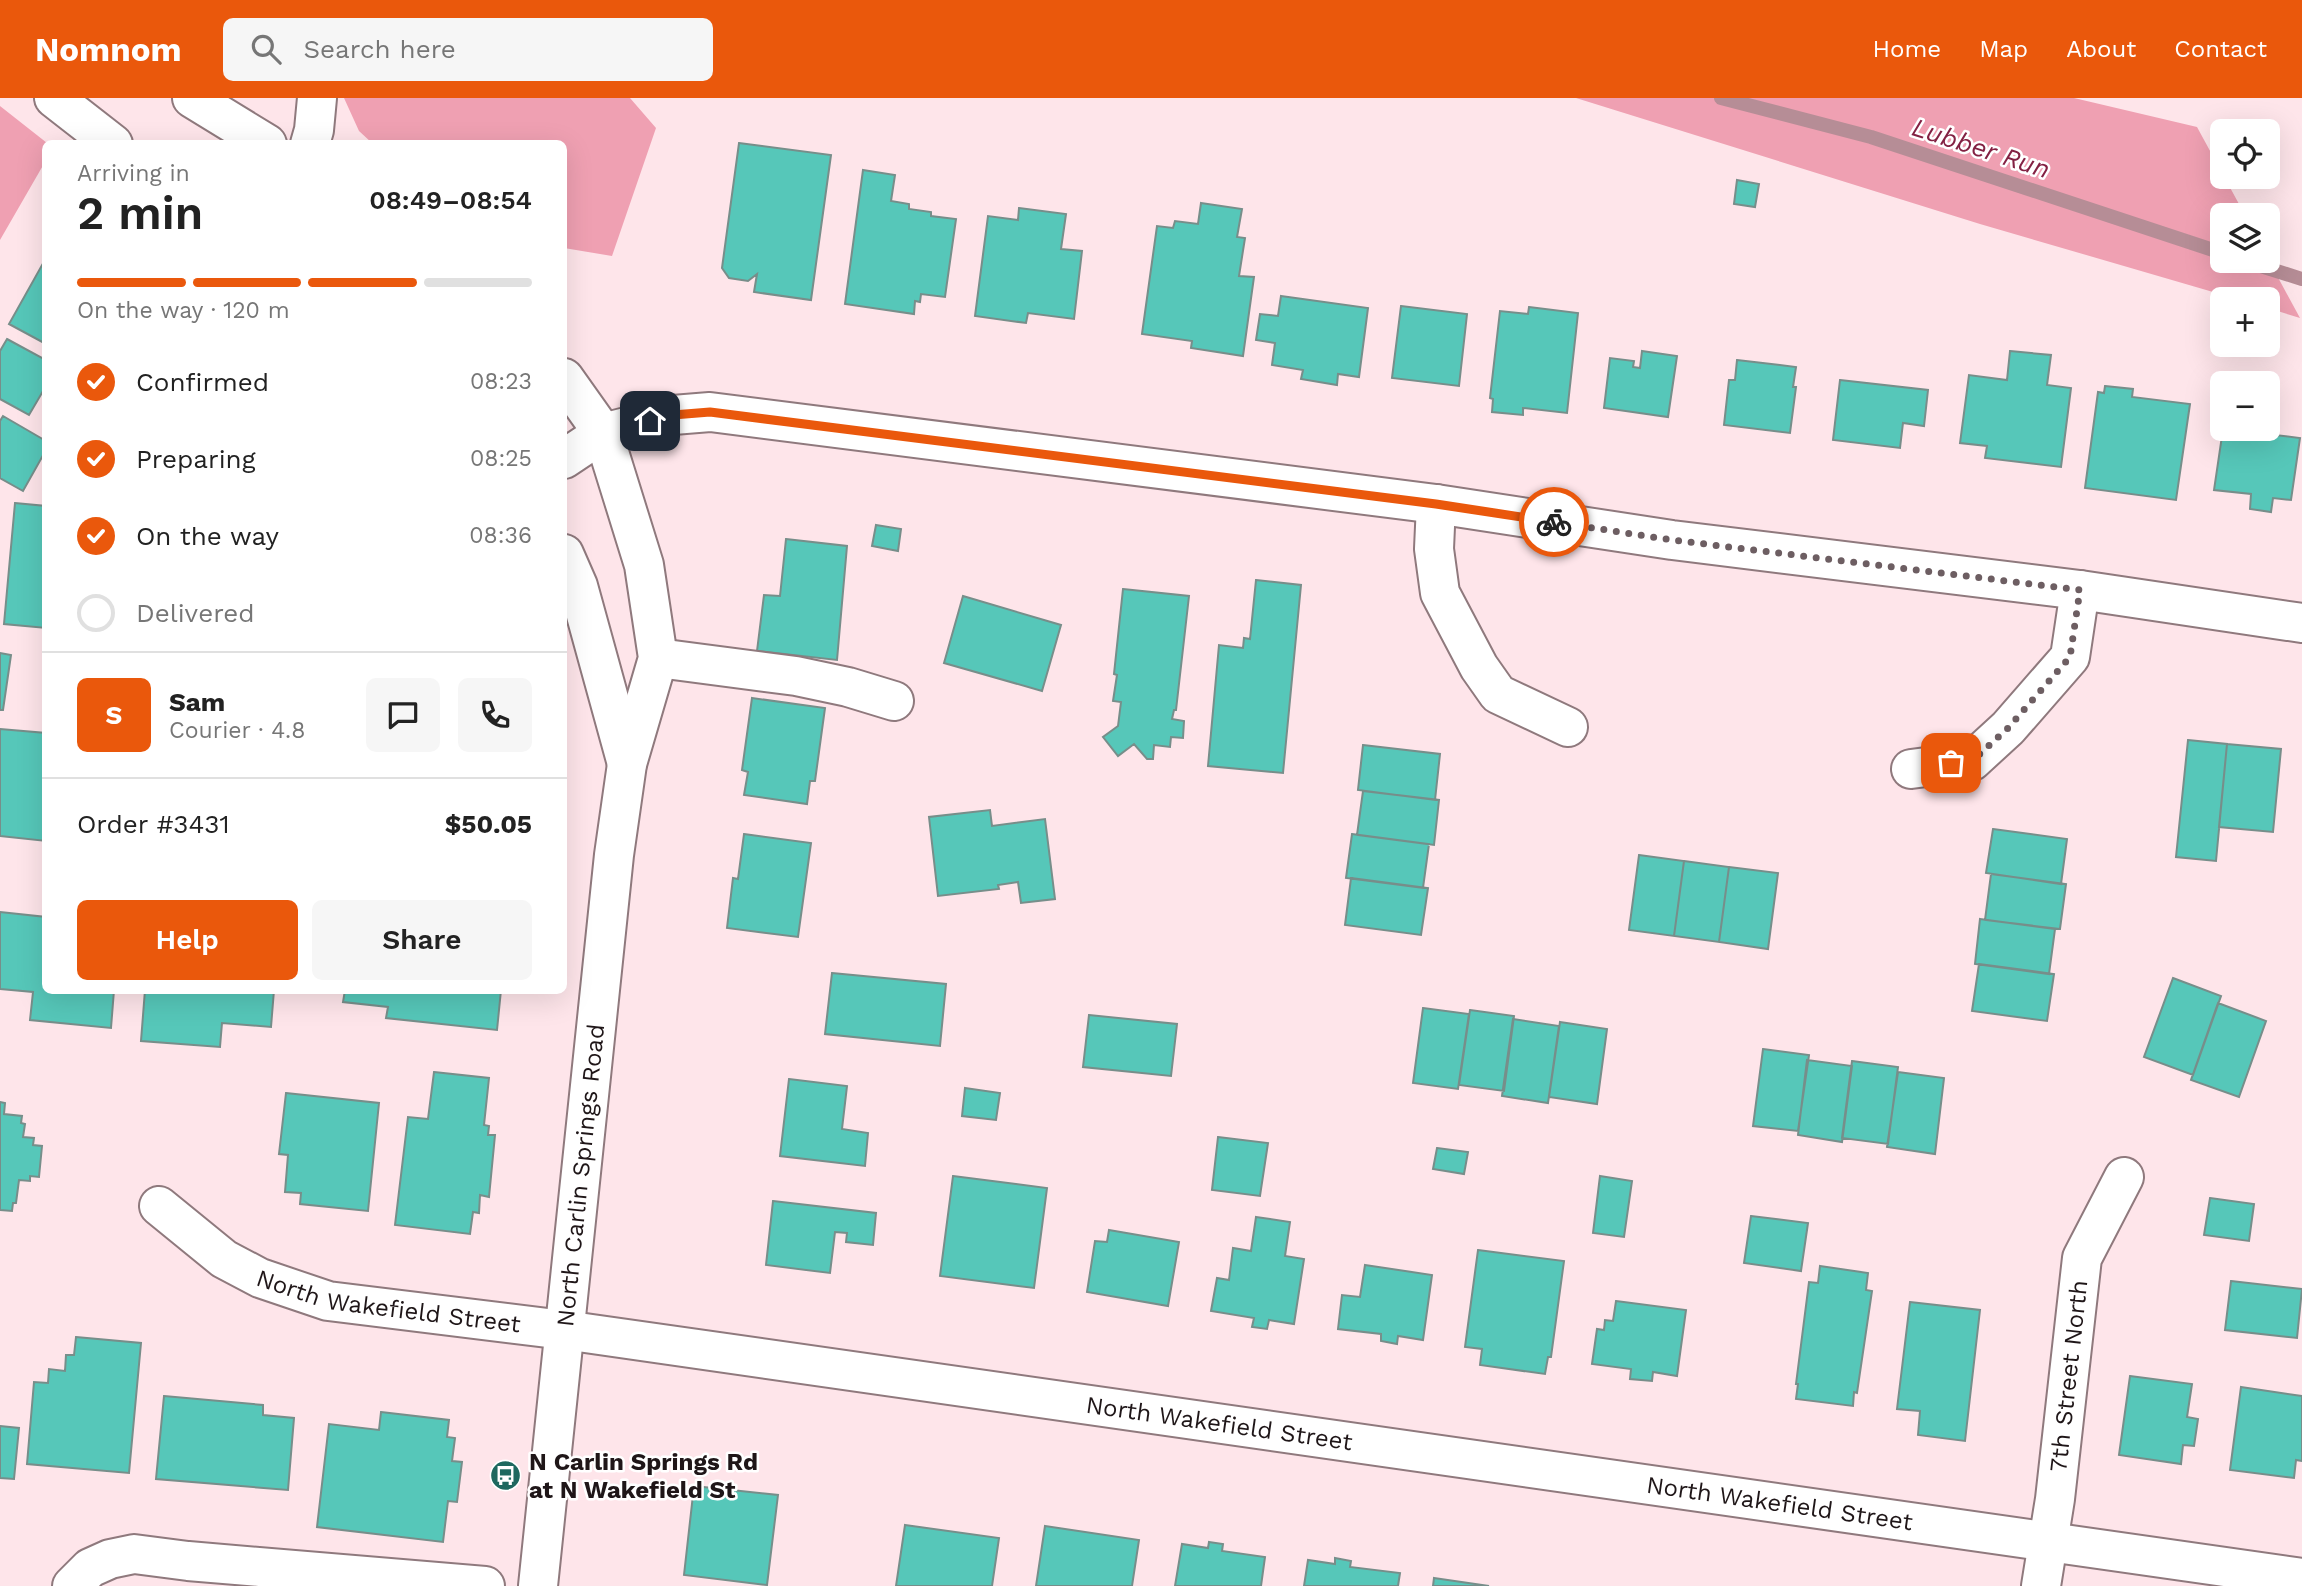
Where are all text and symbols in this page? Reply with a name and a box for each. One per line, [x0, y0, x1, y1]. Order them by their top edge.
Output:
search box [223, 18, 713, 81]
text: Nomnom [35, 30, 181, 69]
icon: search [247, 30, 285, 68]
text: Search here [303, 34, 456, 64]
text: Home [1873, 35, 1941, 63]
text: Map [1979, 35, 2028, 63]
text: About [2066, 35, 2136, 63]
text: Contact [2174, 35, 2267, 63]
water label: Lubber Run [1908, 112, 2054, 184]
map controls [2210, 119, 2280, 441]
button: locate [2210, 119, 2280, 189]
text: Arriving in [77, 160, 190, 187]
text: 08:49–08:54 [369, 185, 532, 215]
text: 2 min [77, 186, 203, 240]
button: layers [2210, 203, 2280, 273]
button: + [2210, 287, 2280, 357]
text: On the way · 120 m [77, 297, 290, 324]
icon: check [77, 363, 115, 401]
text: Confirmed [136, 367, 269, 397]
text: 08:23 [470, 368, 532, 395]
button: − [2210, 371, 2280, 441]
pin [620, 391, 680, 451]
icon: home [631, 402, 669, 440]
icon: check [77, 440, 115, 478]
text: Preparing [136, 444, 256, 474]
text: 08:25 [470, 445, 532, 472]
courier [1519, 487, 1589, 557]
icon: bike [1535, 503, 1573, 541]
icon: check [77, 517, 115, 555]
text: On the way [136, 521, 279, 551]
text: 08:36 [469, 522, 532, 549]
text: Delivered [136, 598, 255, 628]
button: chat [366, 678, 440, 752]
button: phone [458, 678, 532, 752]
text: Sam [169, 687, 225, 717]
text: S [106, 700, 122, 730]
text: Courier · 4.8 [169, 717, 305, 744]
pin [1921, 733, 1981, 793]
icon: bag [1932, 744, 1970, 782]
text: Order #3431 [77, 809, 230, 839]
text: $50.05 [445, 809, 532, 839]
button: Help [77, 900, 298, 980]
button: Share [312, 900, 532, 980]
street label: North Carlin Springs Road [551, 1022, 610, 1328]
street label: North Wakefield Street [253, 1264, 522, 1339]
street label: 7th Street North [2044, 1278, 2093, 1473]
street label: North Wakefield Street [1084, 1391, 1354, 1456]
place label: N Carlin Springs Rd at N Wakefield St [529, 1448, 758, 1504]
bus stop icon: N Carlin Springs Rd at N Wakefield St [489, 1459, 523, 1493]
street label: North Wakefield Street [1645, 1471, 1915, 1536]

